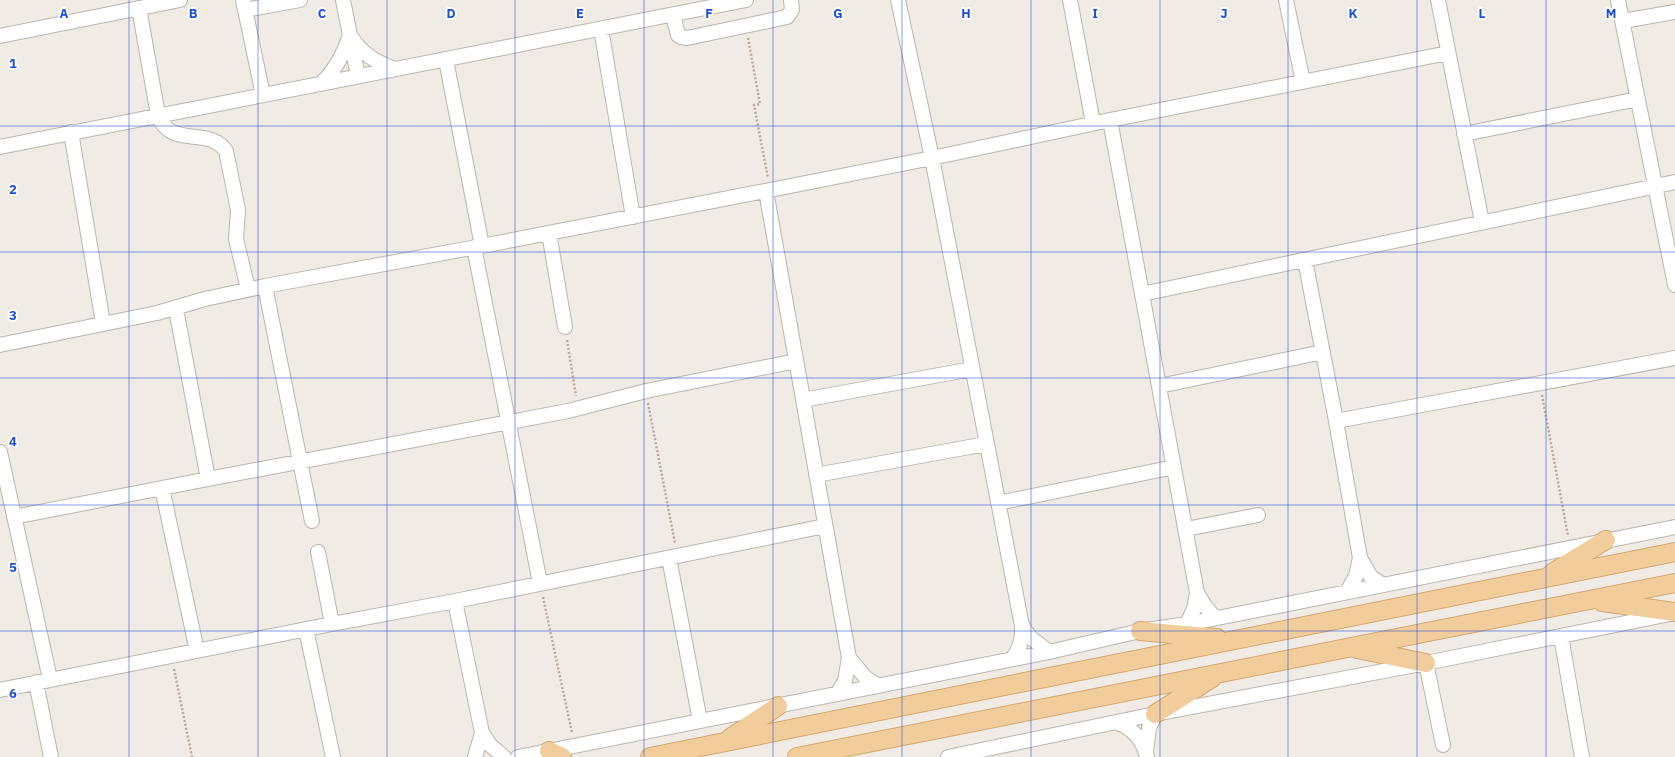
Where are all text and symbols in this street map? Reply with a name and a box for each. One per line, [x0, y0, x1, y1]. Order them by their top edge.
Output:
text: A [60, 5, 69, 22]
text: B [189, 5, 198, 22]
text: C [318, 5, 327, 22]
text: D [446, 5, 456, 22]
text: E [576, 5, 584, 22]
text: F [705, 5, 713, 22]
text: G [833, 5, 843, 22]
text: H [961, 5, 971, 22]
text: I [1092, 5, 1098, 22]
text: J [1220, 5, 1228, 22]
text: K [1348, 5, 1358, 22]
text: L [1479, 5, 1486, 22]
text: M [1606, 5, 1616, 22]
text: 1 [9, 55, 17, 72]
text: 2 [9, 181, 17, 198]
text: 3 [9, 307, 17, 324]
text: 4 [9, 433, 17, 450]
text: 5 [9, 559, 17, 576]
text: 6 [9, 685, 17, 702]

